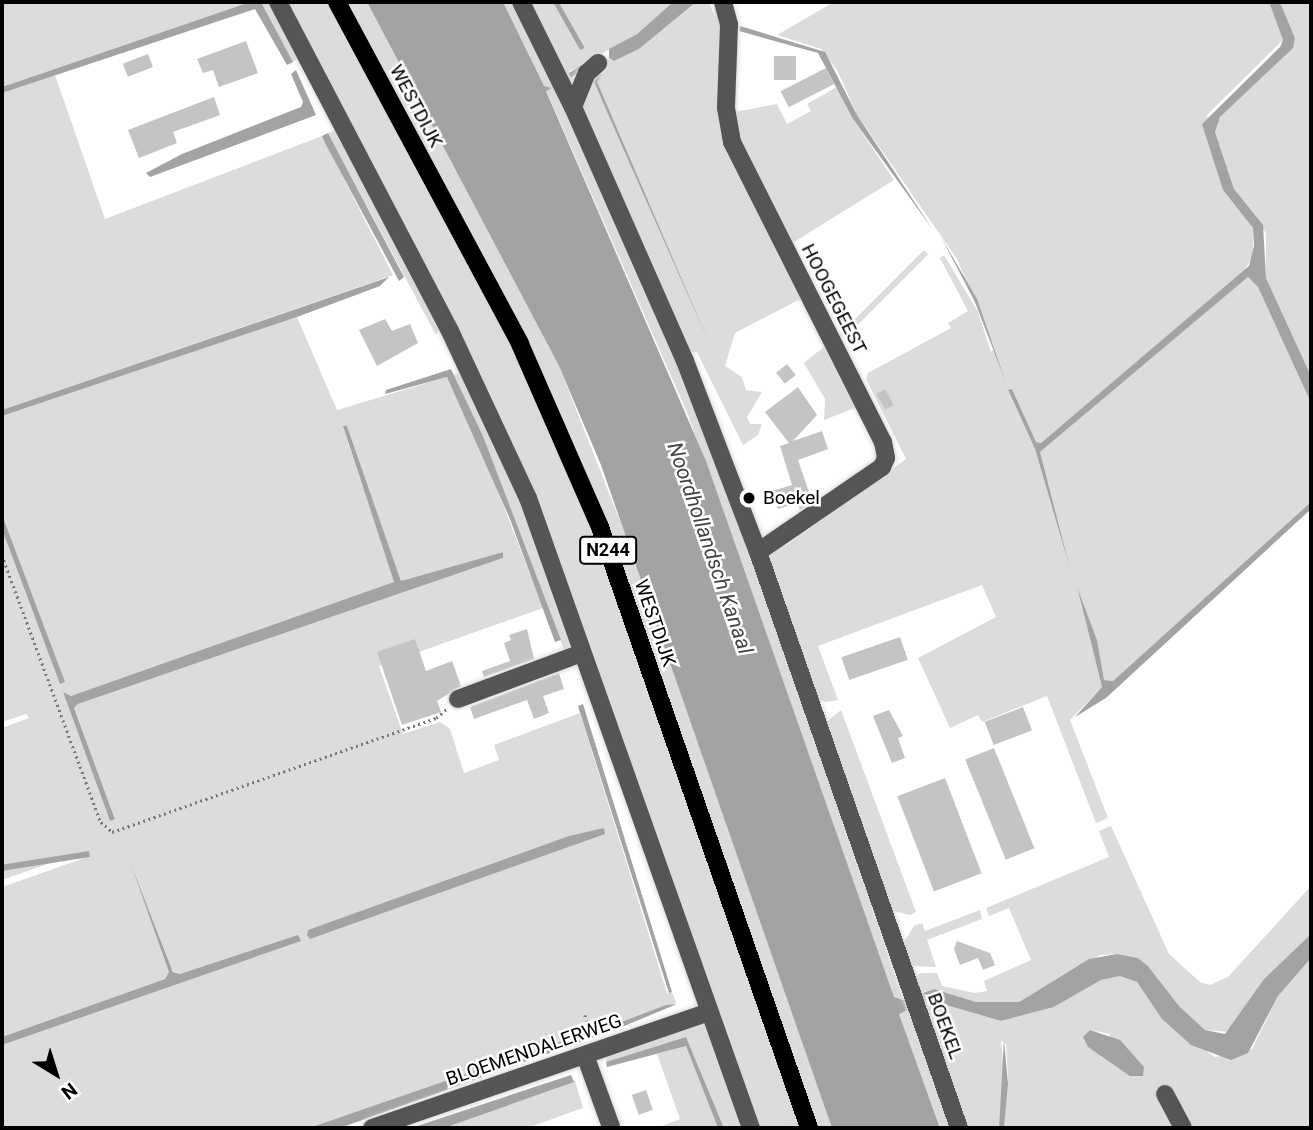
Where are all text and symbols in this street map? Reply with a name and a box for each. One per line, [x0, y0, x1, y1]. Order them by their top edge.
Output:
street label: WESTDIJK [385, 61, 447, 151]
street label: HOOGEGEEST [796, 240, 872, 358]
water label: Noordhollandsch Kanaal [662, 439, 758, 657]
place label: Boekel [763, 487, 820, 509]
marker: Boekel [741, 490, 757, 506]
road number: N244 [578, 536, 638, 564]
street label: WESTDIJK [630, 577, 680, 669]
street label: BOEKEL [923, 990, 967, 1062]
street label: BLOEMENDALERWEG [443, 1009, 625, 1091]
north arrow [21, 1039, 91, 1109]
text: N [57, 1078, 82, 1104]

